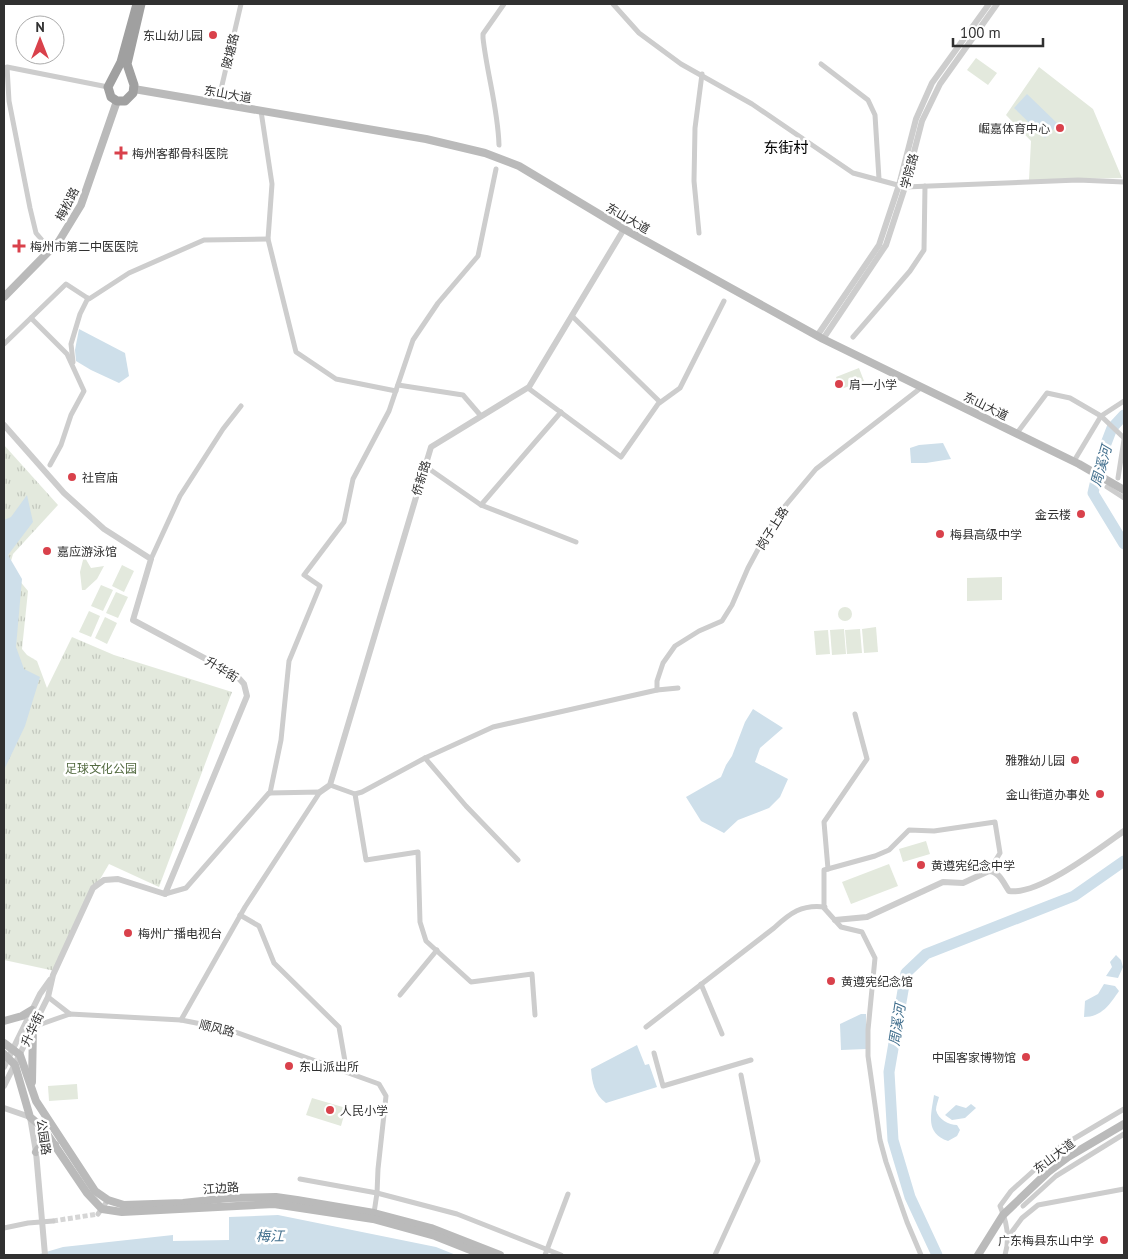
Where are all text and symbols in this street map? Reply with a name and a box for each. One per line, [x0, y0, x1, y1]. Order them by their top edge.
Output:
north arrow [15, 15, 65, 65]
scale bar [953, 15, 1043, 47]
text: N [35, 18, 45, 36]
text: 100 m [960, 23, 1001, 42]
place label: 东山幼儿园 [143, 28, 203, 43]
marker: 东山幼儿园 [207, 29, 219, 41]
street label: 陂塘路 [218, 32, 242, 70]
street label: 东山大道 [203, 82, 253, 106]
place label: 崛嘉体育中心 [978, 121, 1050, 136]
marker: 崛嘉体育中心 [1054, 122, 1066, 134]
district label: 东街村 [763, 138, 809, 157]
marker: 梅州客都骨科医院 [114, 146, 128, 160]
place label: 梅州客都骨科医院 [132, 146, 228, 161]
street label: 学院路 [897, 152, 921, 190]
street label: 梅松路 [52, 185, 82, 223]
street label: 东山大道 [603, 200, 653, 236]
marker: 梅州市第二中医医院 [12, 239, 26, 253]
place label: 梅州市第二中医医院 [30, 239, 138, 254]
place label: 肩一小学 [849, 377, 897, 392]
marker: 肩一小学 [833, 378, 845, 390]
street label: 东山大道 [961, 389, 1011, 423]
water label: 周溪河 [1087, 440, 1116, 489]
street label: 侨新路 [409, 459, 433, 497]
place label: 社官庙 [82, 470, 118, 485]
marker: 社官庙 [66, 471, 78, 483]
street label: 岗子上路 [753, 504, 791, 552]
place label: 金云楼 [1035, 507, 1071, 522]
marker: 金云楼 [1075, 508, 1087, 520]
place label: 梅县高级中学 [950, 527, 1022, 542]
marker: 梅县高级中学 [934, 528, 946, 540]
place label: 嘉应游泳馆 [57, 544, 117, 559]
marker: 嘉应游泳馆 [41, 545, 53, 557]
street label: 升华街 [203, 653, 241, 685]
place label: 雅雅幼儿园 [1005, 753, 1065, 768]
marker: 雅雅幼儿园 [1069, 754, 1081, 766]
park label: 足球文化公园 [65, 761, 137, 776]
place label: 金山街道办事处 [1006, 787, 1090, 802]
marker: 金山街道办事处 [1094, 788, 1106, 800]
place label: 黄遵宪纪念中学 [931, 858, 1015, 873]
marker: 黄遵宪纪念中学 [915, 859, 927, 871]
place label: 梅州广播电视台 [138, 926, 222, 941]
marker: 梅州广播电视台 [122, 927, 134, 939]
place label: 黄遵宪纪念馆 [841, 974, 913, 989]
marker: 黄遵宪纪念馆 [825, 975, 837, 987]
water label: 周溪河 [885, 1000, 910, 1047]
street label: 升华街 [17, 1010, 47, 1048]
street label: 顺风路 [198, 1016, 236, 1040]
place label: 中国客家博物馆 [932, 1050, 1016, 1065]
marker: 中国客家博物馆 [1020, 1051, 1032, 1063]
place label: 东山派出所 [299, 1059, 359, 1074]
marker: 东山派出所 [283, 1060, 295, 1072]
place label: 人民小学 [340, 1103, 388, 1118]
marker: 人民小学 [324, 1104, 336, 1116]
street label: 公园路 [34, 1118, 54, 1156]
street label: 东山大道 [1030, 1136, 1078, 1176]
street label: 江边路 [203, 1179, 239, 1197]
water label: 梅江 [256, 1227, 286, 1245]
place label: 广东梅县东山中学 [998, 1233, 1094, 1248]
marker: 广东梅县东山中学 [1098, 1234, 1110, 1246]

